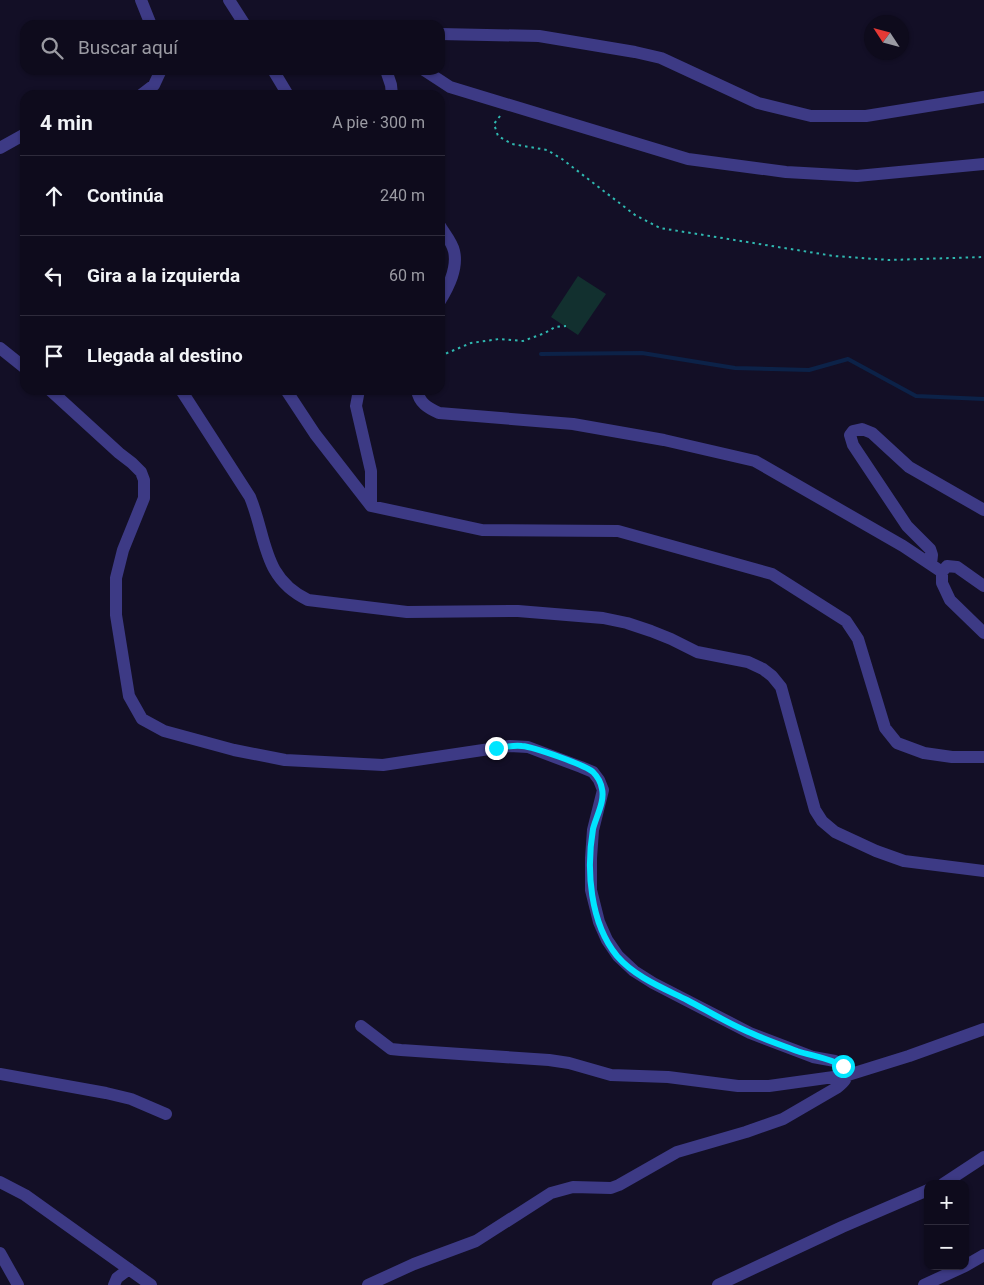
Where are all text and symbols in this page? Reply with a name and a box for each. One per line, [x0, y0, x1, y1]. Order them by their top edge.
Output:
north arrow [864, 15, 909, 60]
search box [20, 20, 445, 75]
icon: search [38, 34, 66, 62]
text: Buscar aquí [78, 36, 178, 59]
text: 4 min [40, 111, 93, 135]
text: A pie · 300 m [332, 113, 425, 132]
icon: ahead [40, 182, 68, 210]
text: Continúa [87, 184, 164, 207]
text: 240 m [380, 186, 425, 205]
icon: left [40, 262, 68, 290]
text: Gira a la izquierda [87, 264, 240, 287]
text: 60 m [389, 266, 425, 285]
icon: arrive [40, 342, 68, 370]
text: Llegada al destino [87, 344, 243, 367]
route end [485, 737, 508, 760]
route start [832, 1055, 855, 1078]
map controls [924, 1180, 969, 1270]
button: + [924, 1180, 969, 1225]
button: − [924, 1225, 969, 1270]

